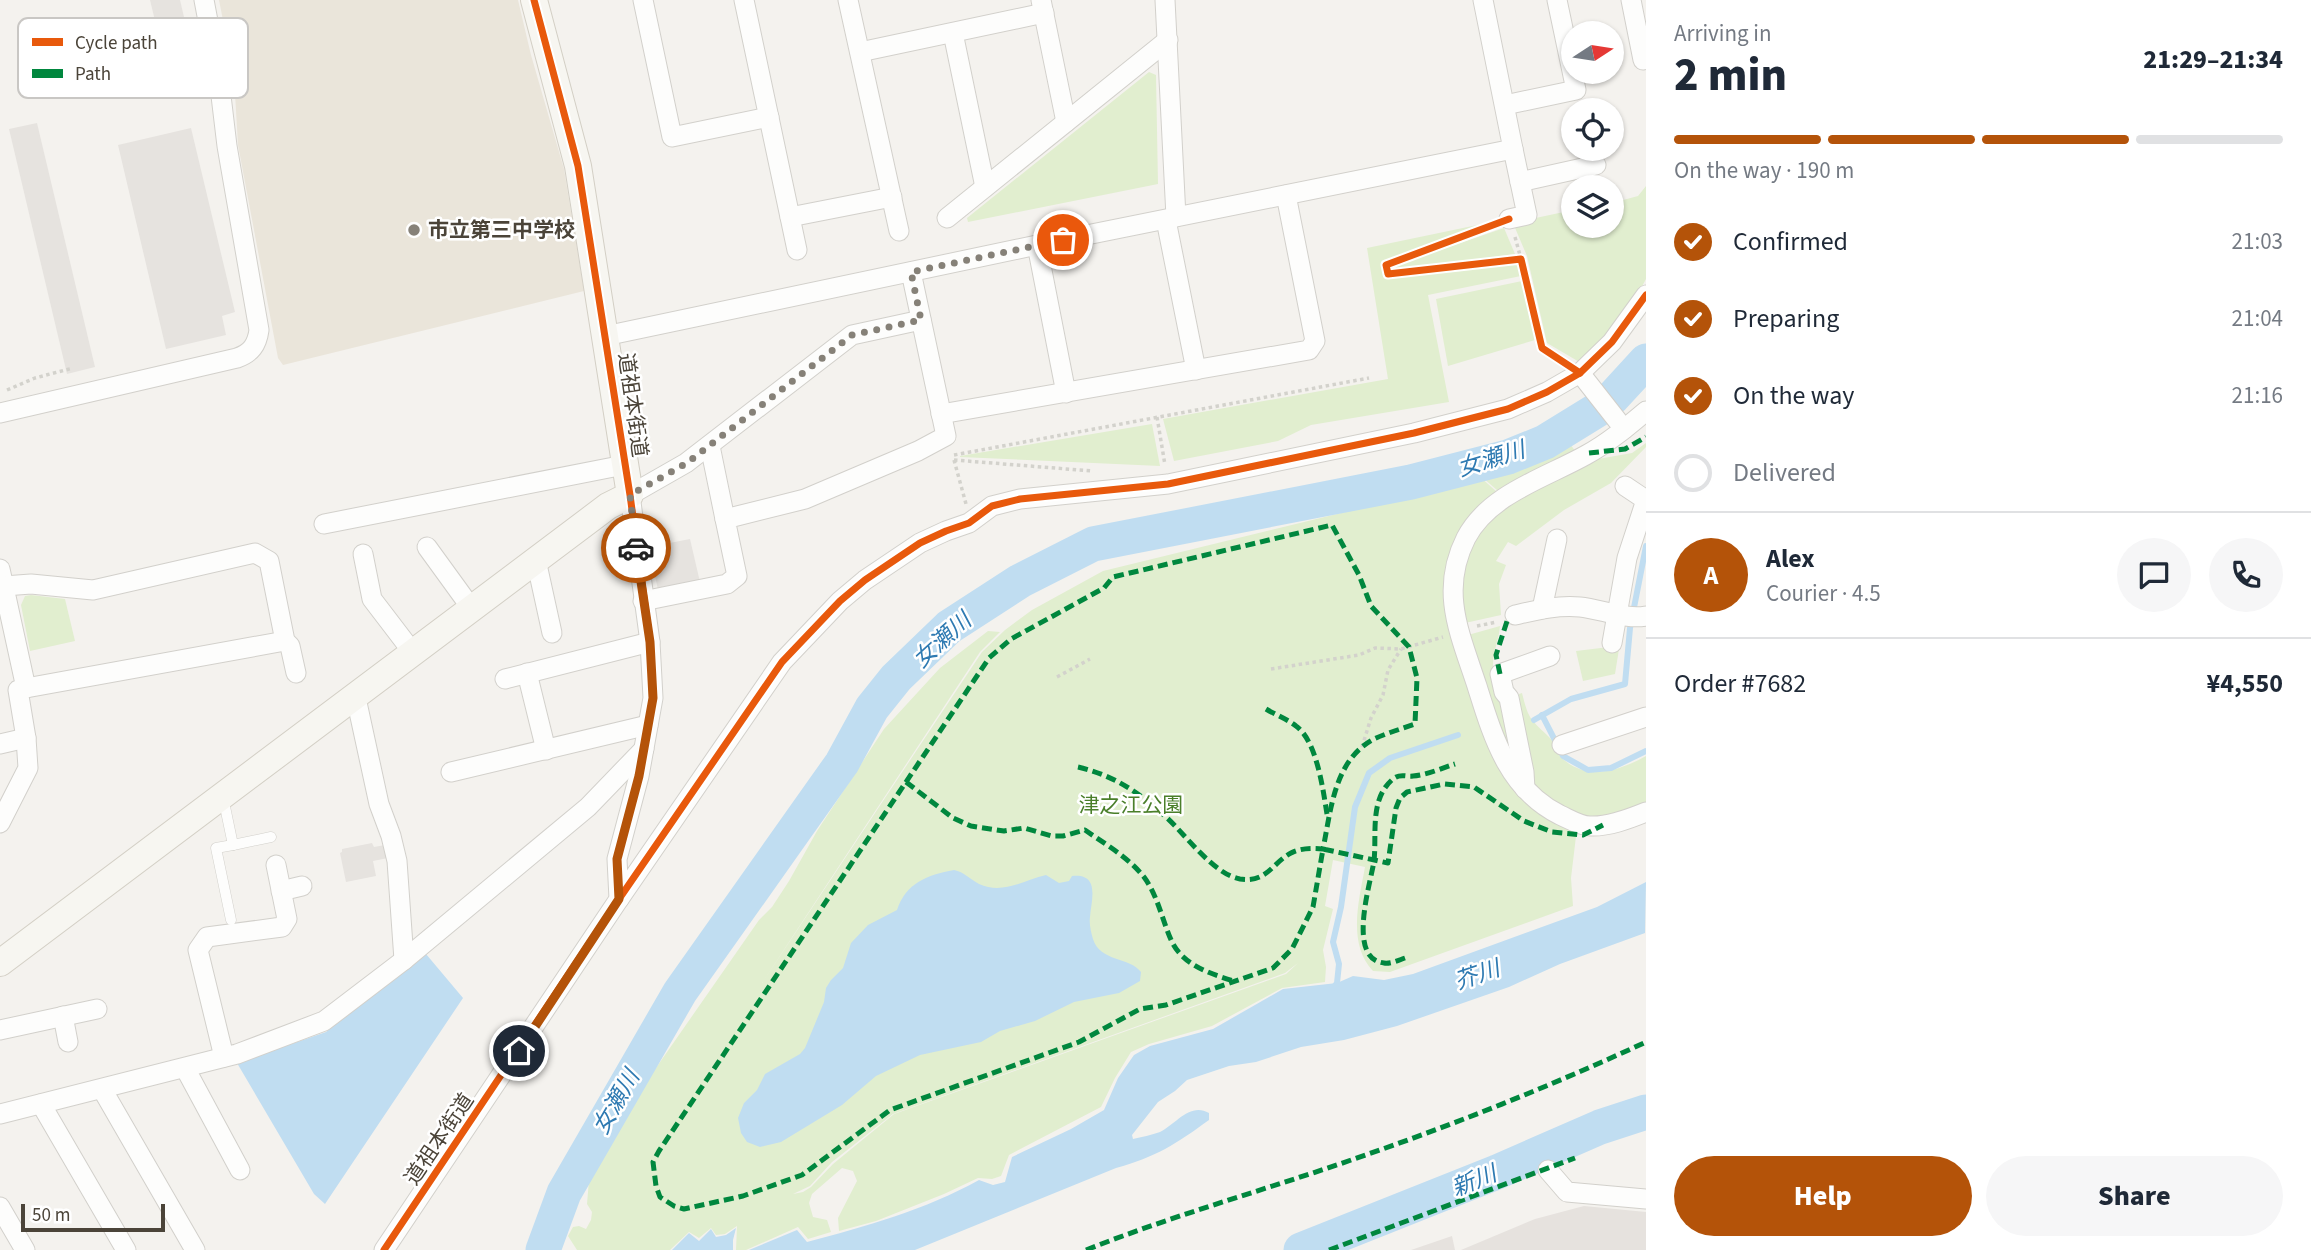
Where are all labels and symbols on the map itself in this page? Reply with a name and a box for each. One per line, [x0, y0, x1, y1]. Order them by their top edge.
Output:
legend [18, 18, 248, 98]
north arrow [1561, 21, 1624, 84]
text: Cycle path [75, 30, 157, 57]
text: Path [75, 61, 111, 88]
pin [1033, 210, 1093, 270]
place label: 市立第三中学校 [428, 215, 575, 245]
marker: 市立第三中学校 [406, 222, 422, 238]
street label: 道祖本街道 [611, 351, 655, 459]
water label: 女瀬川 [1453, 432, 1532, 485]
courier [601, 513, 671, 583]
water label: 女瀬川 [905, 603, 981, 675]
park label: 津之江公園 [1079, 790, 1184, 820]
water label: 芥川 [1450, 951, 1507, 998]
pin [489, 1021, 549, 1081]
water label: 女瀬川 [584, 1061, 649, 1140]
street label: 道祖本街道 [397, 1087, 481, 1191]
water label: 新川 [1446, 1156, 1504, 1205]
scale bar [21, 1201, 164, 1233]

